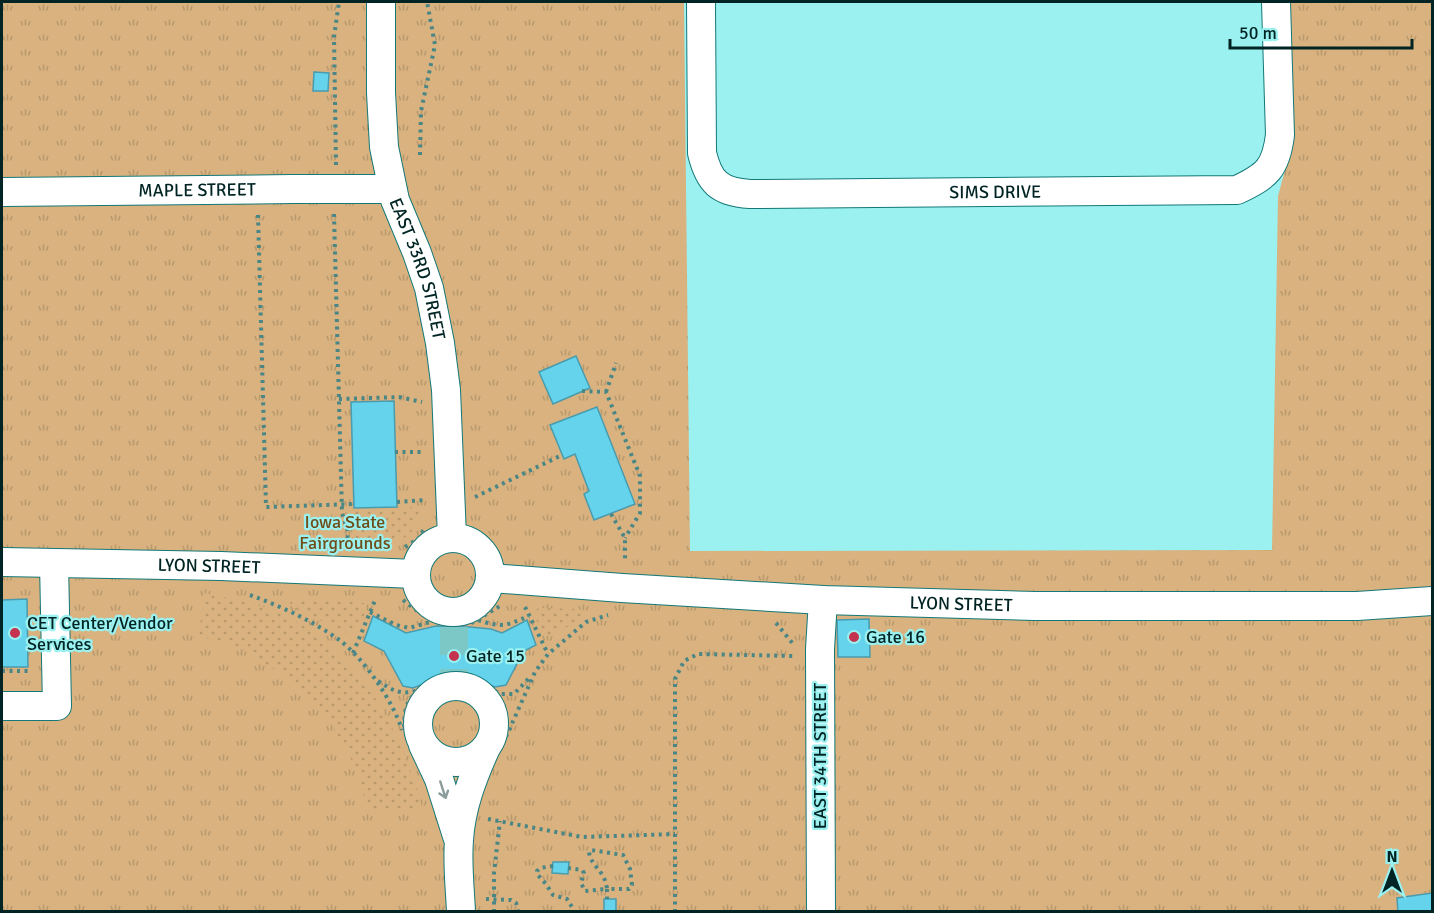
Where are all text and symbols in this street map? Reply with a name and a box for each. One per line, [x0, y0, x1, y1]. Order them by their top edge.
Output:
scale bar [1230, 12, 1412, 50]
text: 50 m [1239, 22, 1277, 44]
street label: MAPLE STREET [138, 178, 256, 202]
street label: SIMS DRIVE [949, 181, 1041, 203]
street label: EAST 33RD STREET [384, 195, 450, 342]
park label: Iowa State Fairgrounds [299, 511, 391, 554]
street label: LYON STREET [157, 554, 261, 579]
street label: LYON STREET [909, 591, 1013, 616]
place label: CET Center/Vendor Services [27, 612, 173, 655]
marker: CET Center/Vendor Services [8, 626, 22, 640]
place label: Gate 16 [866, 626, 925, 648]
marker: Gate 16 [847, 630, 861, 644]
place label: Gate 15 [466, 645, 525, 667]
marker: Gate 15 [447, 649, 461, 663]
street label: EAST 34TH STREET [809, 683, 831, 829]
one-way arrow [438, 780, 449, 799]
north arrow [1362, 841, 1422, 901]
text: N [1386, 847, 1398, 867]

